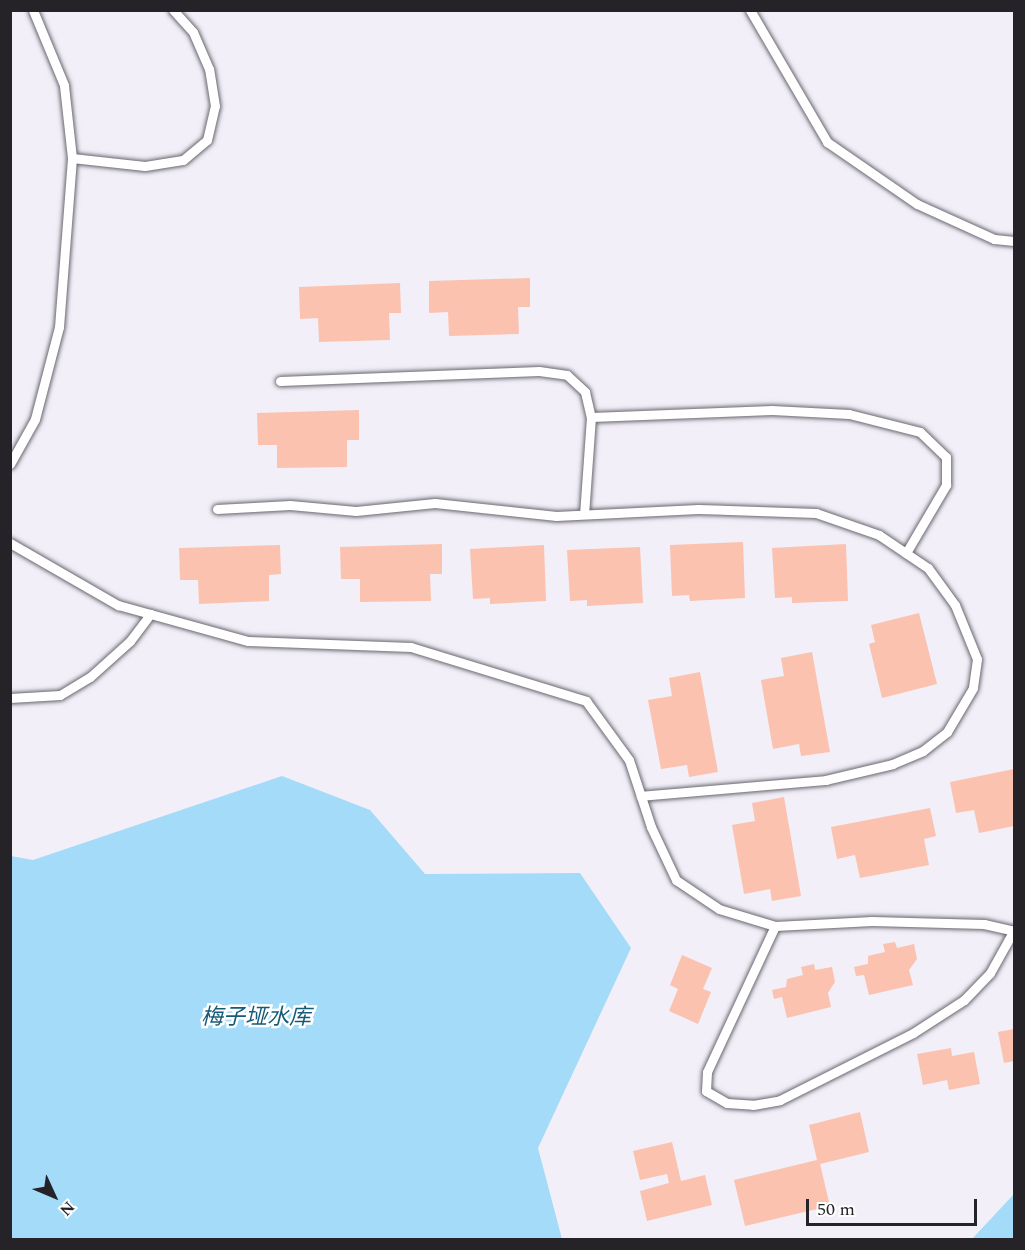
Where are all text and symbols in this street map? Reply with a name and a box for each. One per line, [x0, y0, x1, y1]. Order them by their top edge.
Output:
water label: 梅子垭水库 [201, 1005, 311, 1031]
north arrow [24, 1166, 84, 1226]
scale bar [809, 1187, 980, 1225]
text: N [54, 1195, 80, 1222]
text: 50 m [817, 1196, 855, 1223]

